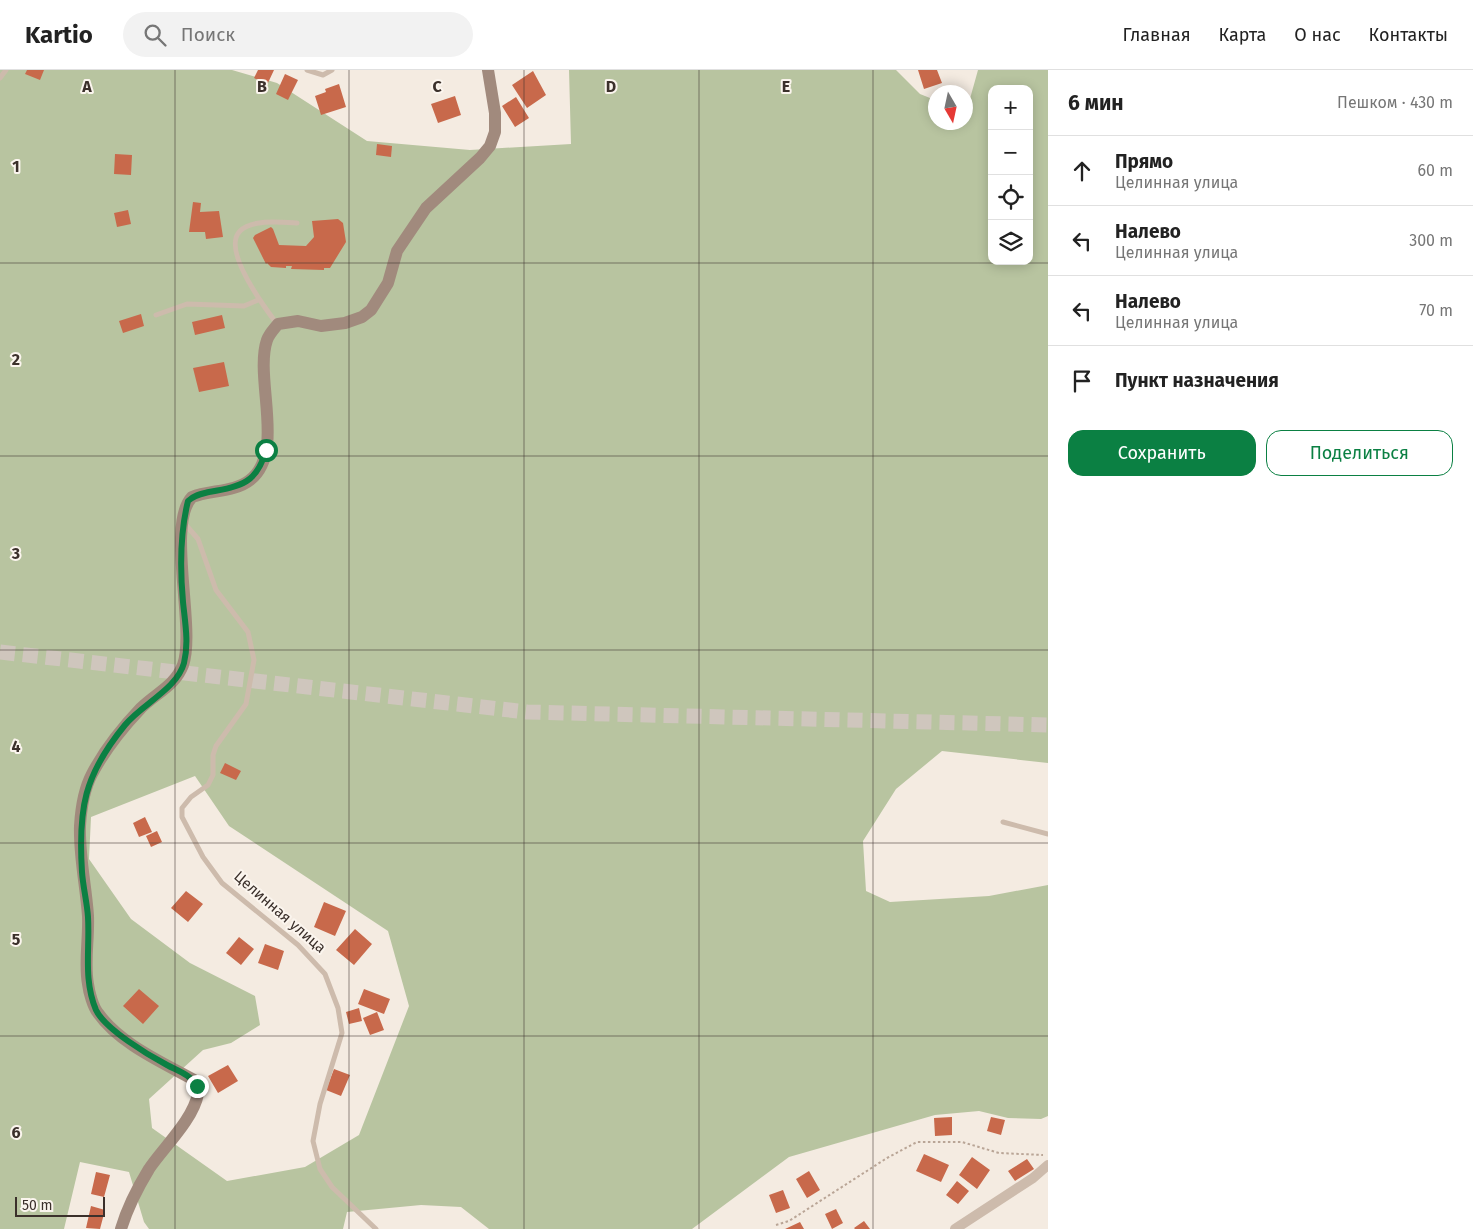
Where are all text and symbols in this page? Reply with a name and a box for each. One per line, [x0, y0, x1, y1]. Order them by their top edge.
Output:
search box [123, 12, 473, 57]
text: Kartio [25, 21, 93, 49]
icon: search [141, 21, 169, 49]
text: Поиск [181, 23, 235, 46]
text: Главная [1123, 24, 1191, 46]
text: Карта [1219, 24, 1266, 46]
text: О нас [1294, 24, 1341, 46]
text: Контакты [1369, 24, 1448, 46]
text: A [81, 77, 92, 96]
text: B [257, 77, 267, 96]
text: C [432, 77, 442, 96]
text: D [606, 77, 616, 96]
text: E [782, 77, 790, 96]
north arrow [928, 85, 973, 130]
map controls [988, 85, 1033, 265]
button: + [988, 85, 1033, 130]
text: 6 мин [1068, 90, 1124, 116]
text: Пешком · 430 m [1337, 93, 1453, 112]
button: − [988, 130, 1033, 175]
text: Прямо [1115, 150, 1173, 173]
text: 1 [12, 157, 20, 176]
icon: ahead [1068, 157, 1096, 185]
text: 60 m [1418, 161, 1453, 180]
text: Целинная улица [1115, 173, 1238, 192]
button: locate [988, 175, 1033, 220]
button: layers [988, 220, 1033, 265]
text: Налево [1115, 220, 1181, 243]
icon: left [1068, 227, 1096, 255]
text: 300 m [1409, 231, 1453, 250]
text: Целинная улица [1115, 243, 1238, 262]
text: Налево [1115, 290, 1181, 313]
icon: left [1068, 297, 1096, 325]
text: 70 m [1419, 301, 1453, 320]
text: Целинная улица [1115, 313, 1238, 332]
text: 2 [12, 350, 20, 369]
icon: arrive [1068, 367, 1096, 395]
text: Пункт назначения [1115, 369, 1279, 392]
button: Сохранить [1068, 430, 1256, 476]
button: Поделиться [1266, 430, 1453, 476]
route start [255, 439, 278, 462]
text: 3 [11, 544, 20, 563]
text: 4 [11, 737, 21, 756]
street label: Целинная улица [230, 867, 330, 957]
text: 5 [12, 930, 21, 949]
route end [186, 1075, 209, 1098]
text: 6 [11, 1123, 21, 1142]
scale bar [15, 1194, 105, 1217]
text: 50 m [22, 1197, 53, 1214]

